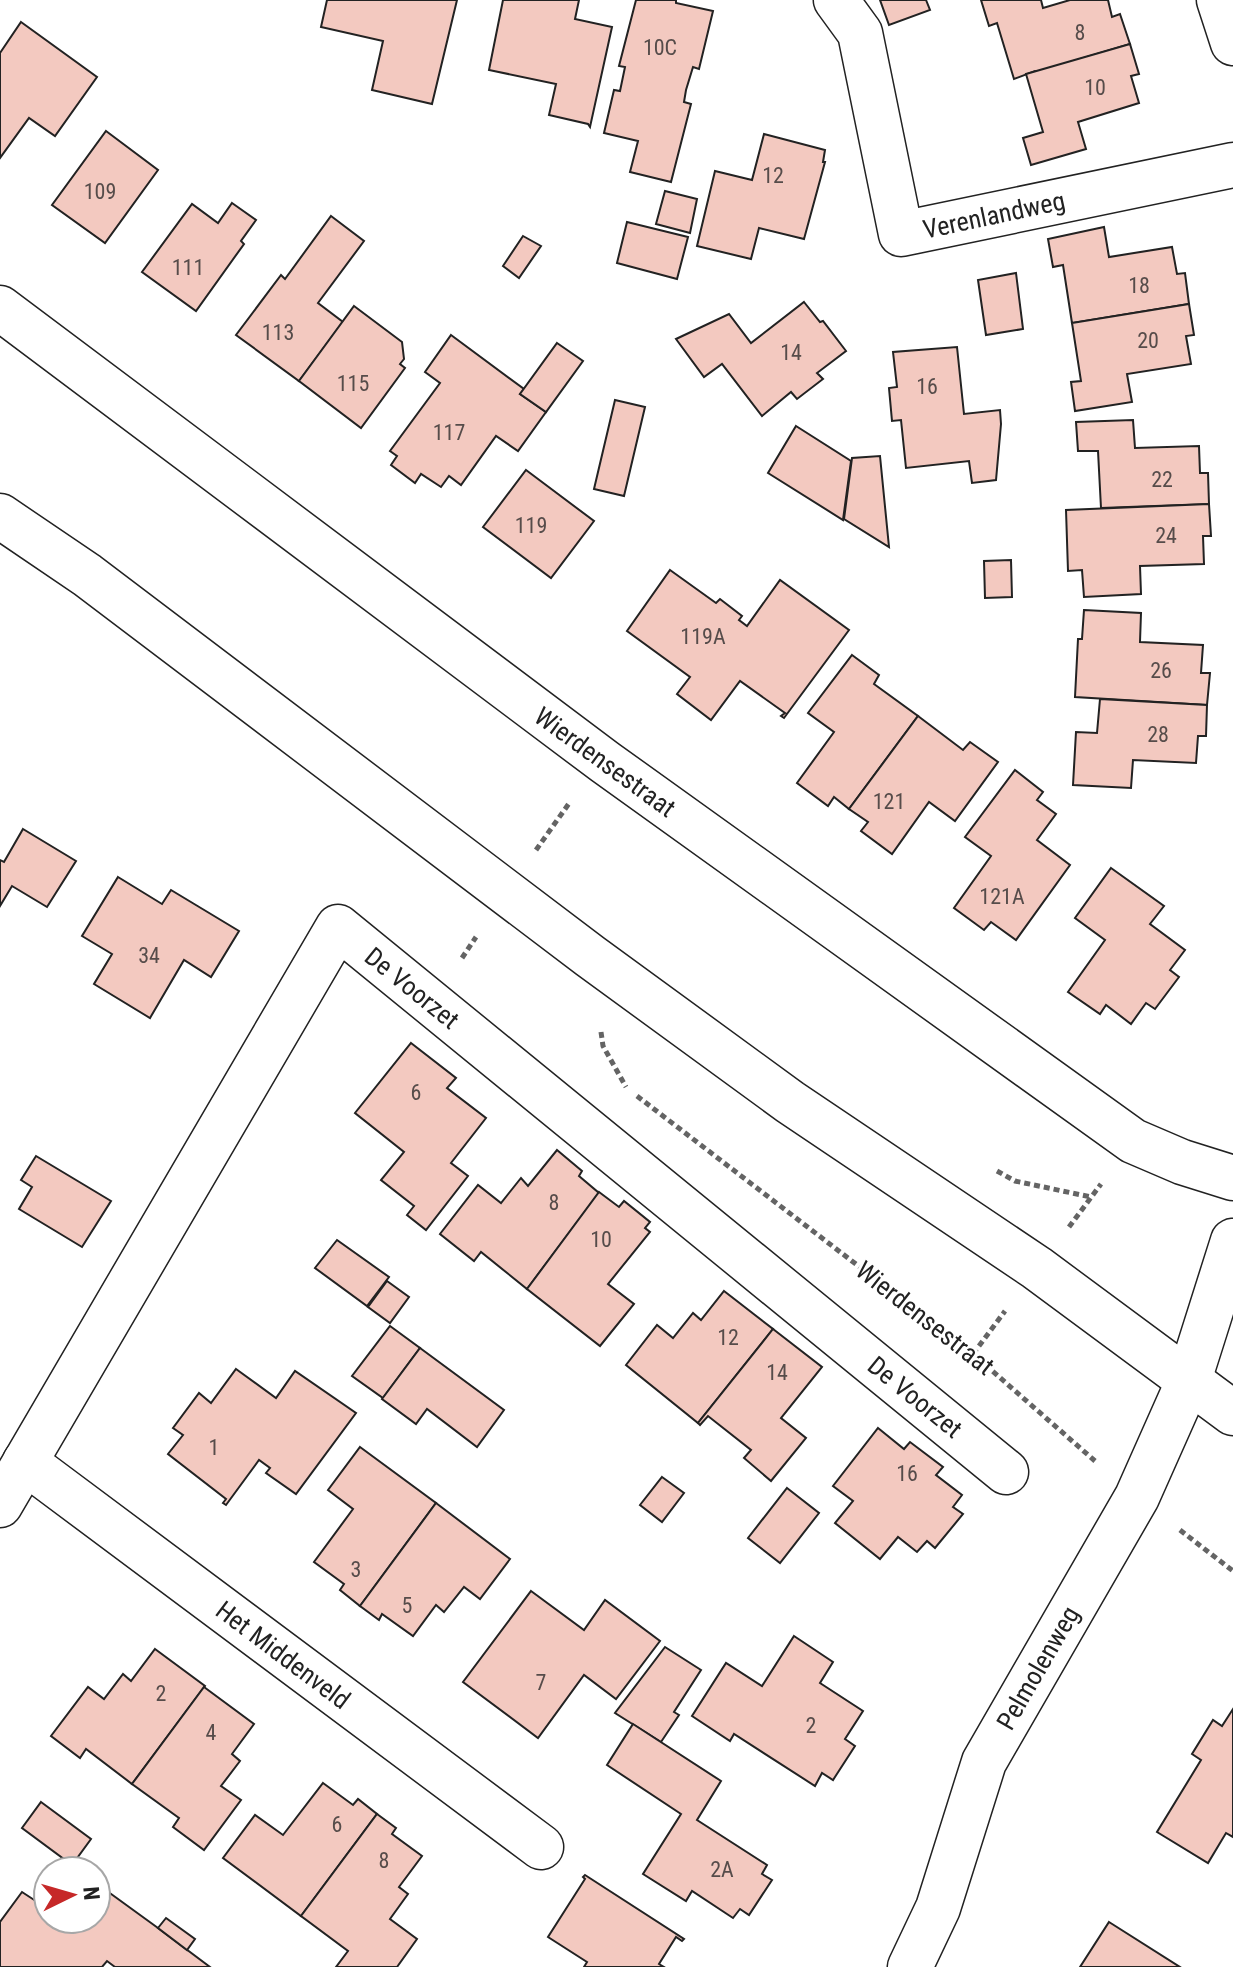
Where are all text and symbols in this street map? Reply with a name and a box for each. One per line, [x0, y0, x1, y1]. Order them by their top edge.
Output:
house number: 8 [1075, 20, 1085, 45]
house number: 10C [643, 35, 677, 60]
house number: 10 [1084, 75, 1106, 100]
house number: 12 [762, 163, 784, 188]
house number: 109 [84, 179, 116, 204]
street label: Verenlandweg [920, 185, 1068, 245]
house number: 111 [172, 255, 204, 280]
house number: 18 [1128, 273, 1150, 298]
house number: 113 [262, 320, 294, 345]
house number: 20 [1137, 328, 1159, 353]
house number: 14 [780, 340, 802, 365]
house number: 115 [337, 371, 369, 396]
house number: 16 [916, 374, 938, 399]
house number: 117 [433, 420, 465, 445]
house number: 22 [1151, 467, 1173, 492]
house number: 119 [515, 513, 547, 538]
house number: 24 [1155, 523, 1177, 548]
house number: 119A [680, 624, 726, 649]
house number: 26 [1150, 658, 1172, 683]
street label: Wierdensestraat [529, 701, 681, 823]
house number: 28 [1147, 722, 1169, 747]
house number: 121 [873, 789, 905, 814]
house number: 121A [979, 884, 1025, 909]
street label: De Voorzet [359, 941, 465, 1035]
house number: 34 [138, 943, 160, 968]
house number: 6 [411, 1080, 421, 1105]
house number: 8 [549, 1190, 559, 1215]
house number: 10 [590, 1227, 612, 1252]
street label: Wierdensestraat [850, 1255, 1000, 1381]
house number: 12 [717, 1325, 739, 1350]
street label: De Voorzet [862, 1350, 968, 1444]
house number: 14 [766, 1360, 788, 1385]
house number: 1 [209, 1435, 219, 1460]
house number: 16 [896, 1461, 918, 1486]
house number: 3 [351, 1557, 361, 1582]
house number: 5 [402, 1593, 412, 1618]
street label: Het Middenveld [210, 1595, 356, 1715]
street label: Pelmolenweg [991, 1601, 1085, 1735]
house number: 7 [536, 1670, 546, 1695]
house number: 2 [156, 1681, 166, 1706]
house number: 2 [806, 1713, 816, 1738]
house number: 4 [206, 1720, 217, 1745]
house number: 6 [332, 1812, 342, 1837]
house number: 8 [379, 1848, 389, 1873]
north arrow [32, 1855, 112, 1935]
house number: 2A [710, 1857, 734, 1882]
text: N [78, 1885, 104, 1901]

